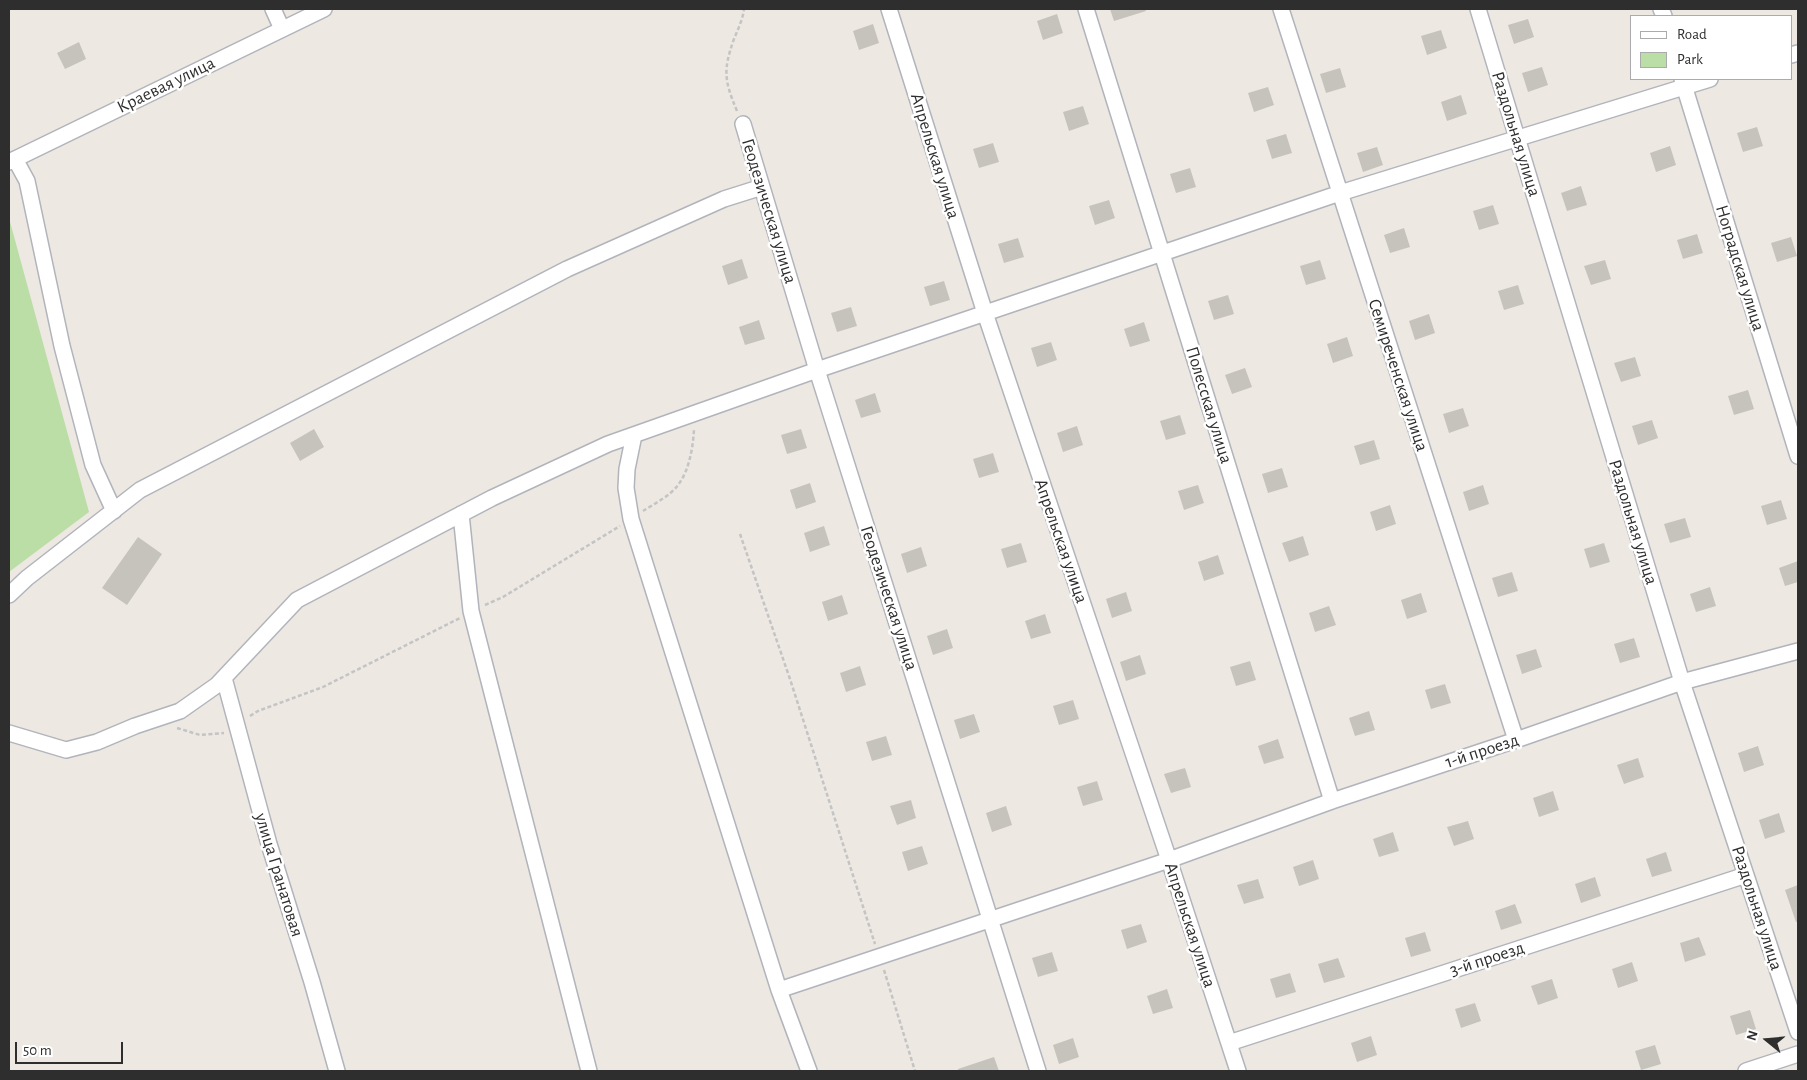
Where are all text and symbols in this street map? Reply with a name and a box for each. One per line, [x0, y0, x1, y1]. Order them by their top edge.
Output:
legend [1630, 15, 1792, 80]
text: Road [1677, 27, 1707, 42]
street label: Краевая улица [113, 52, 219, 118]
text: Park [1677, 52, 1703, 67]
street label: Раздольная улица [1487, 69, 1545, 199]
street label: Апрельская улица [906, 91, 964, 221]
street label: Геодезическая улица [737, 136, 801, 286]
street label: Ноградская улица [1711, 202, 1769, 334]
street label: Семиреченская улица [1363, 296, 1433, 454]
street label: Полесская улица [1181, 344, 1237, 466]
street label: Раздольная улица [1604, 457, 1662, 587]
street label: Апрельская улица [1030, 476, 1092, 606]
street label: Геодезическая улица [855, 523, 923, 673]
street label: 1-й проезд [1443, 729, 1521, 773]
street label: улица Гранатовая [250, 810, 308, 940]
street label: Раздольная улица [1727, 843, 1787, 973]
street label: Апрельская улица [1160, 860, 1220, 990]
street label: 3-й проезд [1447, 937, 1527, 981]
north arrow [1742, 1015, 1792, 1065]
text: N [1745, 1029, 1761, 1042]
scale bar [18, 1032, 125, 1064]
text: 50 m [23, 1043, 52, 1058]

